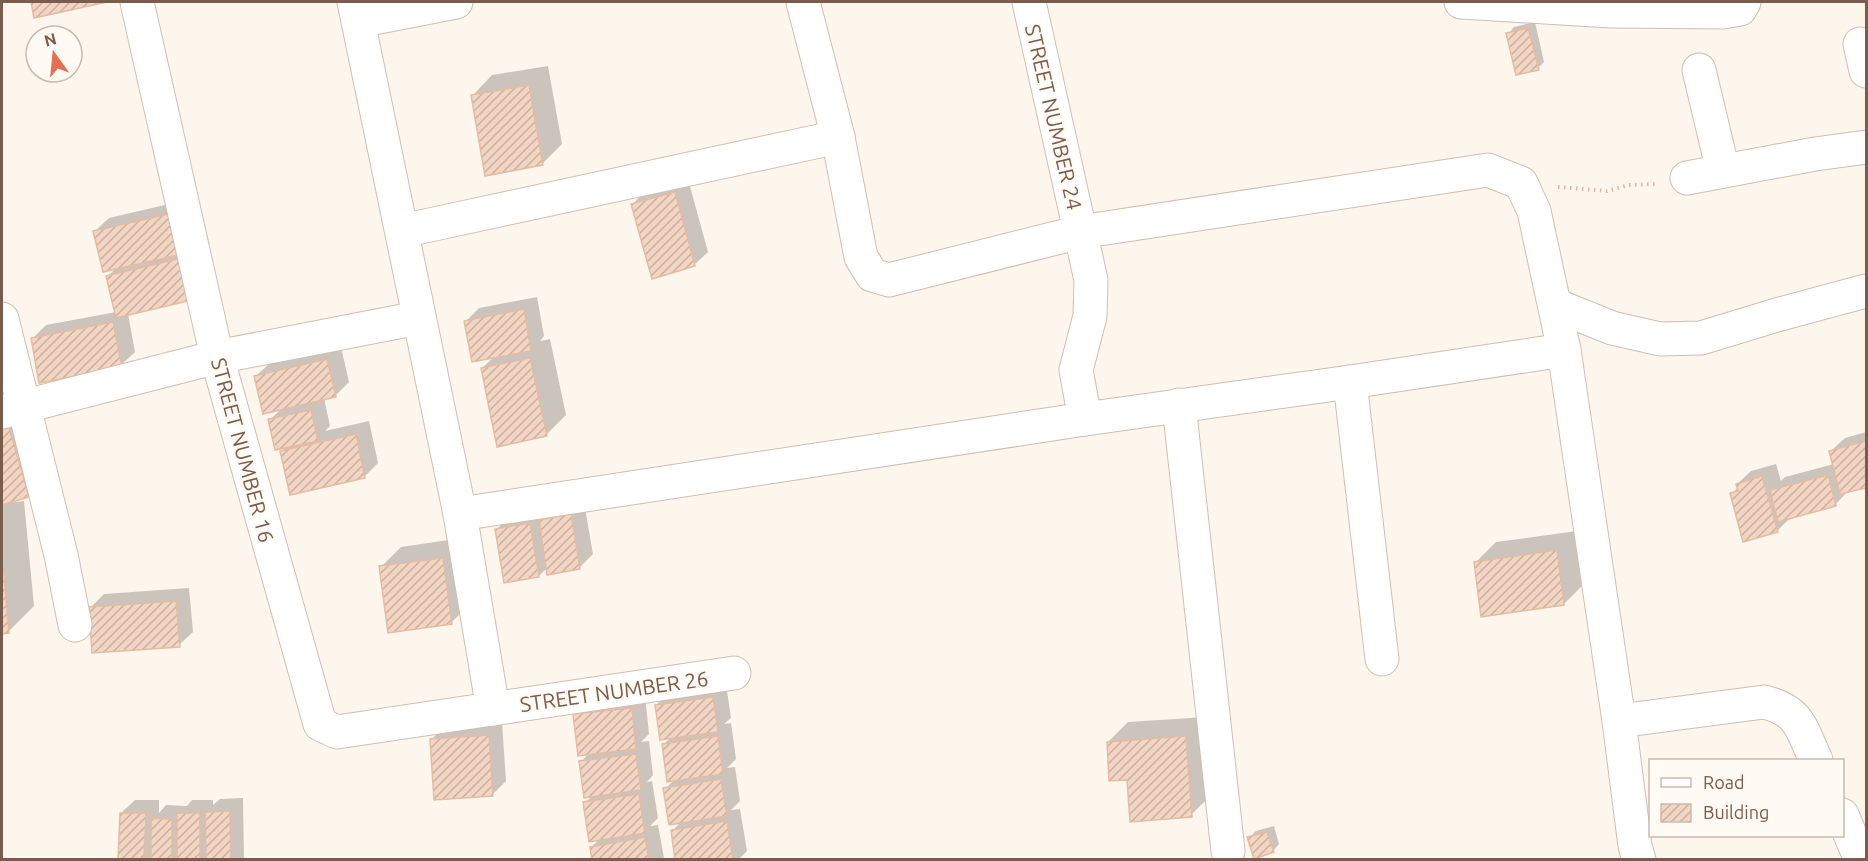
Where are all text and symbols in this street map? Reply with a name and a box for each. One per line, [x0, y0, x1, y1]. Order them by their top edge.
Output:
street label: STREET NUMBER 24 [1021, 22, 1087, 212]
north arrow [24, 24, 84, 84]
text: N [42, 29, 58, 50]
street label: STREET NUMBER 16 [207, 355, 279, 545]
street label: STREET NUMBER 26 [518, 666, 710, 716]
legend [1649, 759, 1844, 837]
text: Road [1703, 772, 1745, 792]
text: Building [1703, 802, 1769, 822]

